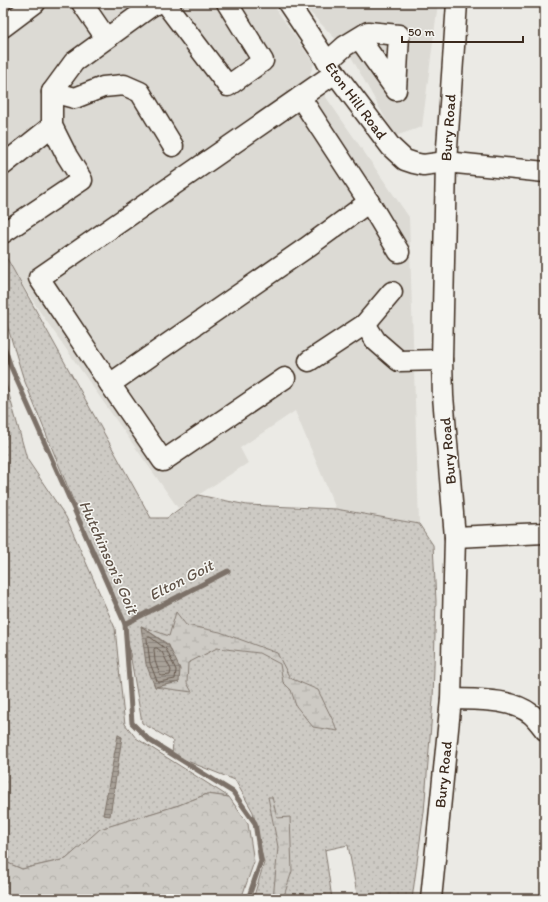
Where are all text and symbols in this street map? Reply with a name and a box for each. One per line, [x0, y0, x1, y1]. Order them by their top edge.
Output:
scale bar [402, 18, 523, 44]
text: 50 m [408, 25, 434, 39]
street label: Eton Hill Road [321, 59, 391, 143]
street label: Bury Road [437, 93, 460, 162]
street label: Bury Road [436, 417, 460, 485]
water label: Hutchinson's Goit [75, 497, 143, 619]
water label: Elton Goit [146, 555, 218, 604]
street label: Bury Road [431, 740, 456, 809]

